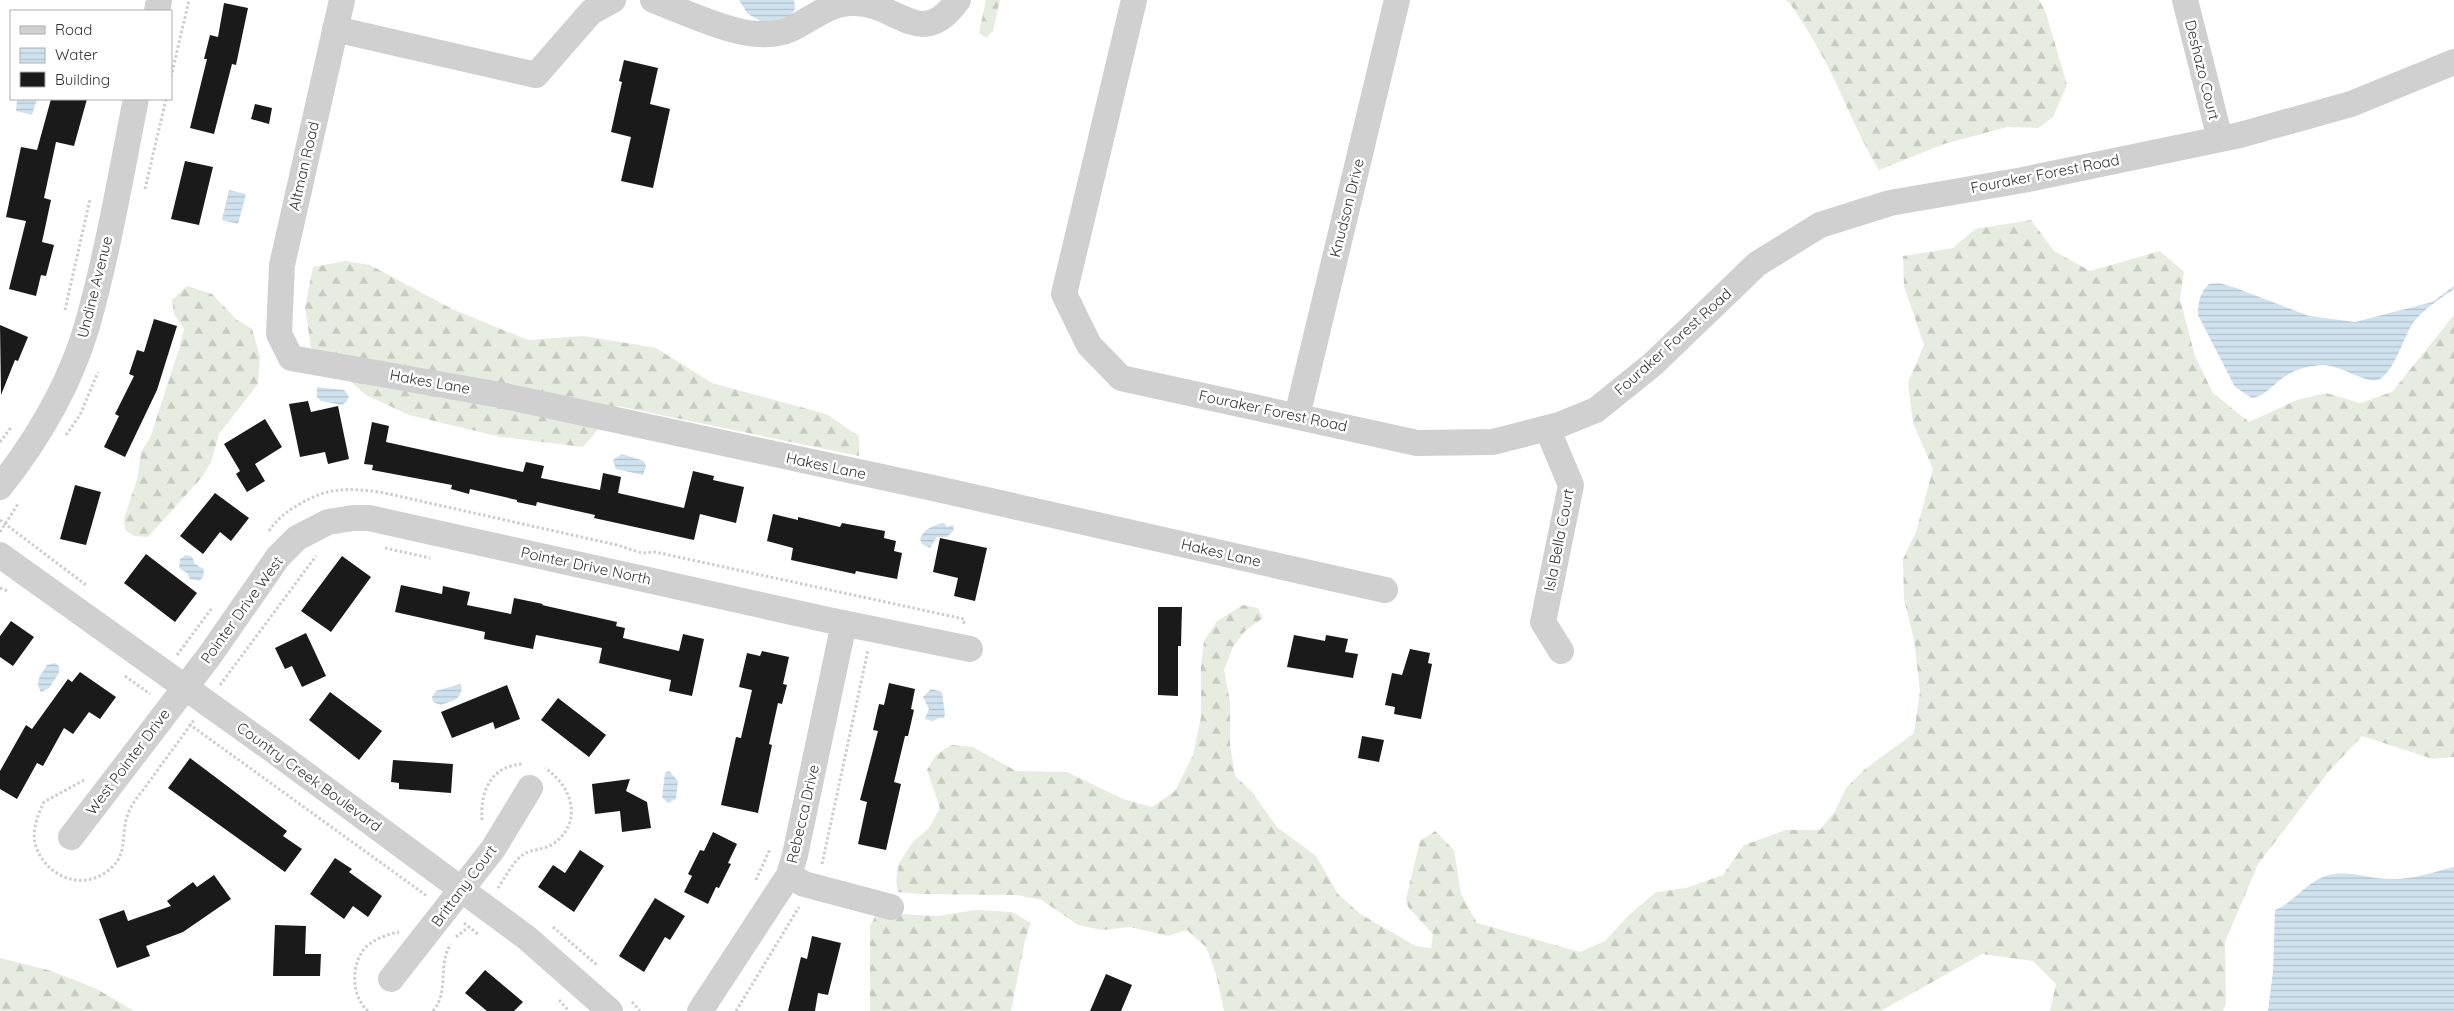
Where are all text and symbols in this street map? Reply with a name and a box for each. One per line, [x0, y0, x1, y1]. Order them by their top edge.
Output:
legend [10, 10, 172, 100]
street label: Deshazo Court [2181, 18, 2224, 122]
text: Road [55, 20, 92, 39]
text: Water [55, 45, 98, 64]
text: Building [55, 70, 110, 89]
street label: Altman Road [284, 119, 323, 212]
street label: Fouraker Forest Road [1969, 150, 2121, 197]
street label: Knudson Drive [1325, 156, 1368, 259]
street label: Undine Avenue [73, 234, 116, 340]
street label: Fouraker Forest Road [1610, 284, 1735, 399]
street label: Hakes Lane [388, 365, 472, 398]
street label: Fouraker Forest Road [1197, 385, 1349, 436]
street label: Hakes Lane [784, 448, 868, 483]
street label: Isla Bella Court [1539, 487, 1578, 593]
street label: Hakes Lane [1179, 534, 1263, 571]
street label: Pointer Drive North [519, 542, 653, 589]
street label: Pointer Drive West [196, 552, 287, 667]
street label: West Pointer Drive [81, 705, 174, 819]
street label: Country Creek Boulevard [233, 718, 385, 836]
street label: Rebecca Drive [782, 763, 823, 865]
street label: Brittany Court [427, 841, 501, 930]

